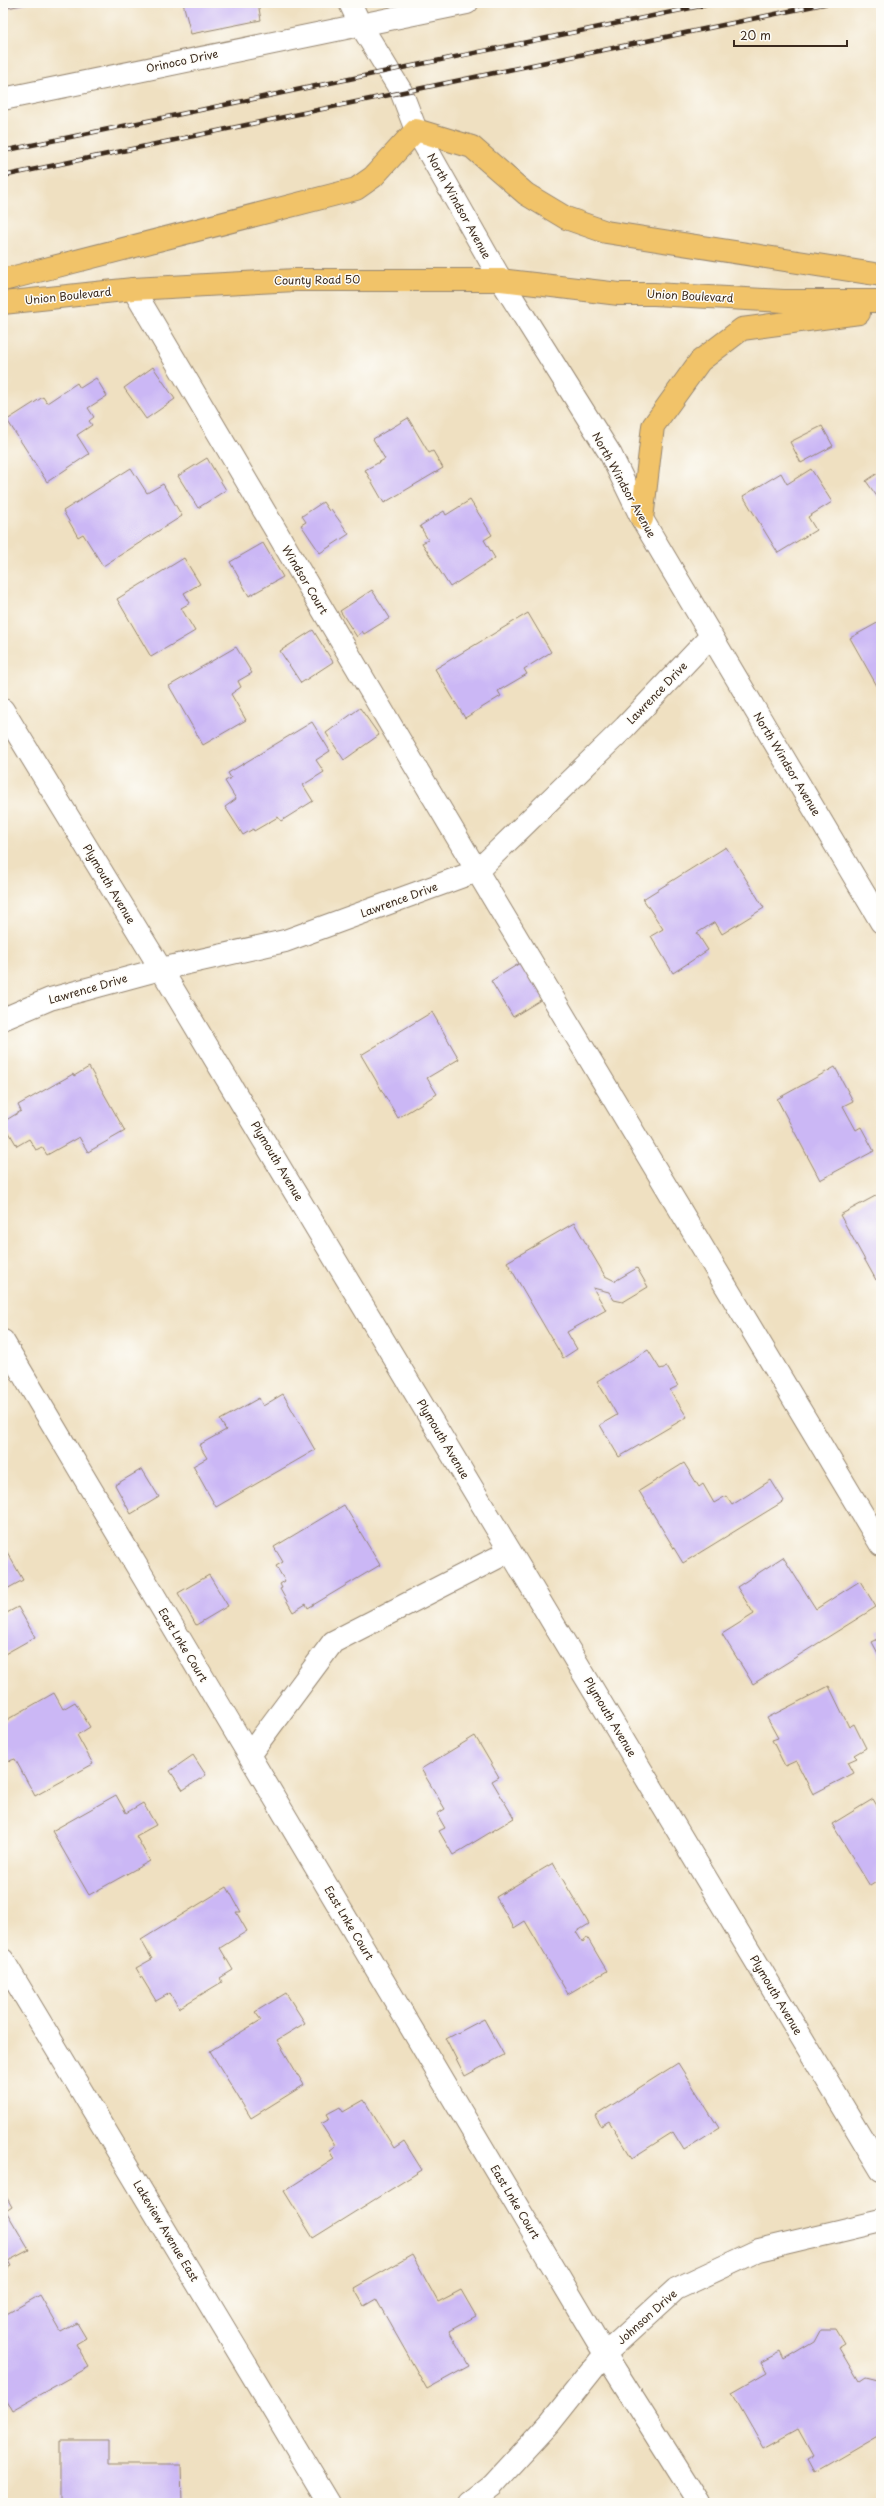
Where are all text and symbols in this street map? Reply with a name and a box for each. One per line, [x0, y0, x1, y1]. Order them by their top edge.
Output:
scale bar [734, 22, 847, 48]
text: 20 m [740, 26, 771, 44]
street label: Orinoco Drive [144, 45, 220, 76]
street label: North Windsor Avenue [423, 150, 496, 262]
street label: County Road 50 [274, 270, 360, 289]
street label: Union Boulevard [24, 282, 112, 308]
street label: Union Boulevard [646, 285, 734, 306]
street label: North Windsor Avenue [588, 429, 661, 541]
street label: Windsor Court [278, 542, 333, 618]
street label: Lawrence Drive [622, 657, 691, 728]
street label: North Windsor Avenue [750, 709, 825, 819]
street label: Plymouth Avenue [79, 841, 140, 927]
street label: Lawrence Drive [358, 878, 440, 921]
street label: Lawrence Drive [46, 969, 129, 1008]
street label: Plymouth Avenue [247, 1118, 308, 1204]
street label: Plymouth Avenue [413, 1396, 474, 1482]
street label: East Lnke Court [154, 1604, 213, 1686]
street label: Plymouth Avenue [580, 1674, 641, 1760]
street label: East Lnke Court [320, 1882, 379, 1964]
street label: Plymouth Avenue [746, 1952, 807, 2038]
street label: East Lnke Court [486, 2161, 545, 2243]
street label: Lakeview Avenue East [129, 2177, 204, 2285]
street label: Johnson Drive [613, 2285, 681, 2348]

